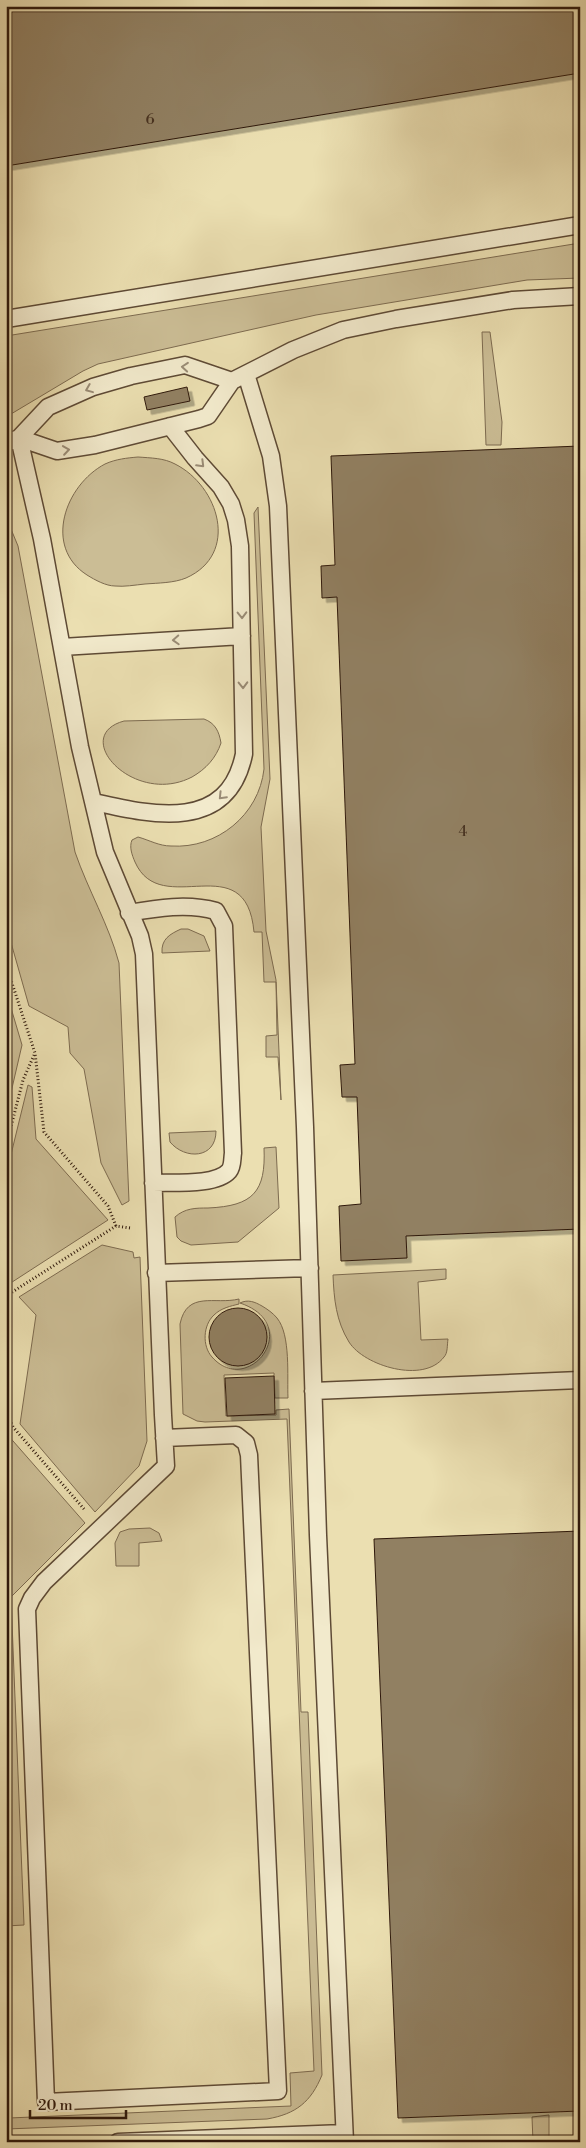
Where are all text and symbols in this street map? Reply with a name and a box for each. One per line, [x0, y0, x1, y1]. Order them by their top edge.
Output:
house number: 6 [145, 110, 155, 129]
one-way arrow [181, 362, 189, 373]
one-way arrow [85, 383, 94, 394]
one-way arrow [62, 445, 70, 455]
one-way arrow [195, 458, 204, 467]
one-way arrow [236, 611, 247, 619]
one-way arrow [172, 635, 180, 646]
one-way arrow [238, 682, 248, 689]
one-way arrow [218, 790, 227, 799]
house number: 4 [459, 822, 468, 841]
scale bar [30, 2088, 126, 2120]
text: 20 m [38, 2096, 73, 2115]

